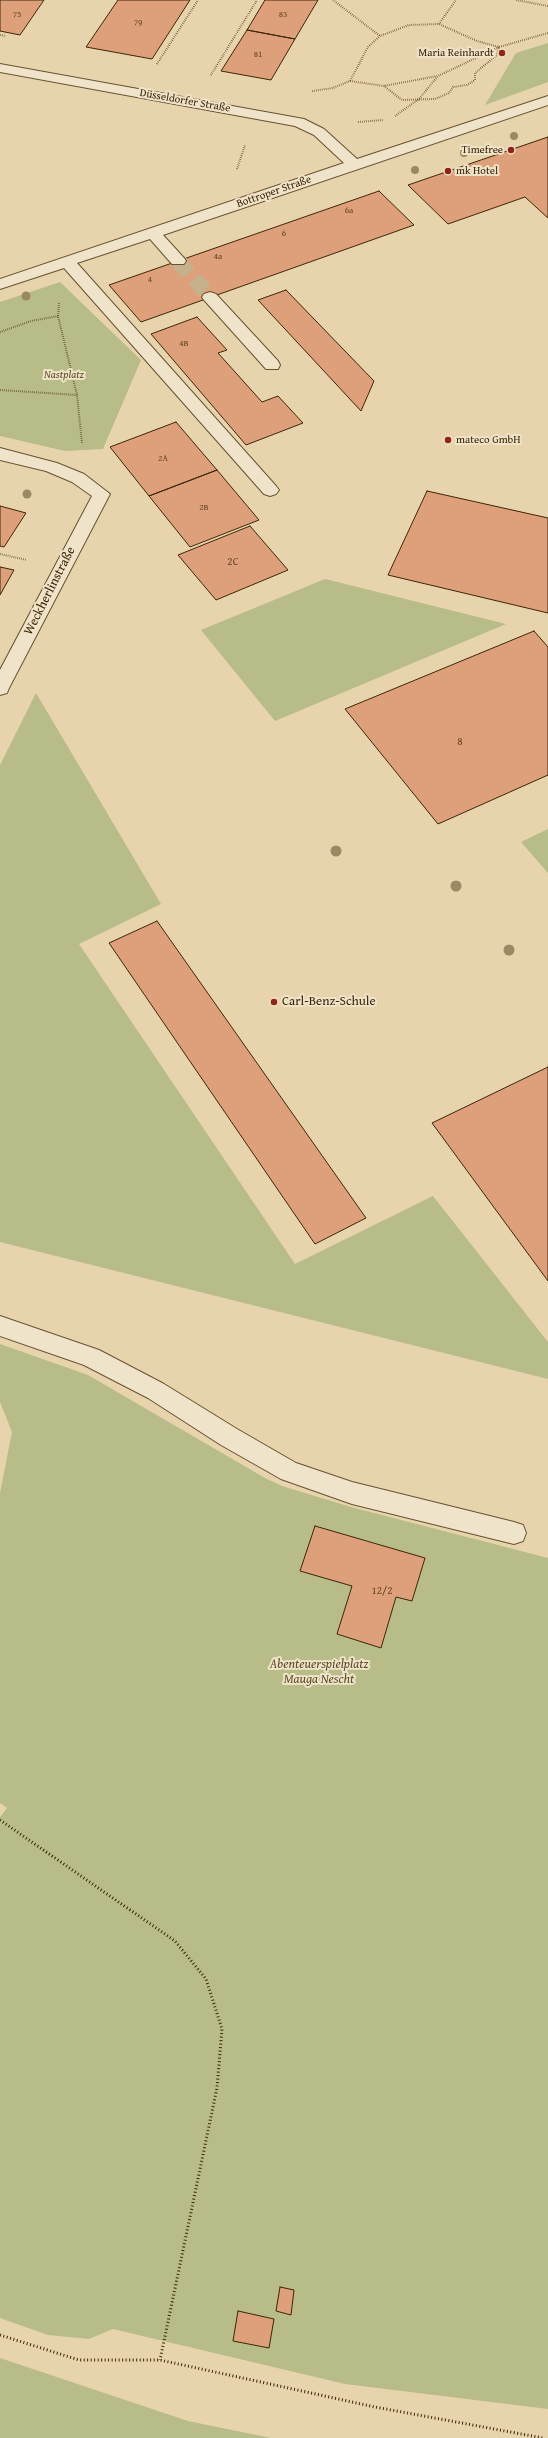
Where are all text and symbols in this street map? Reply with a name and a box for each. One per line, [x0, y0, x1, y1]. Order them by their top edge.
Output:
house number: 75 [13, 10, 21, 20]
house number: 83 [279, 10, 287, 20]
house number: 79 [134, 18, 142, 28]
place label: Maria Reinhardt [418, 46, 494, 60]
marker: Maria Reinhardt [497, 48, 507, 58]
house number: 81 [254, 50, 262, 60]
street label: Düsseldorfer Straße [139, 87, 231, 115]
place label: Timefree [461, 143, 503, 157]
marker: Timefree [506, 145, 516, 155]
place label: mk Hotel [456, 164, 498, 178]
marker: mk Hotel [443, 166, 453, 176]
street label: Bottroper Straße [235, 173, 313, 211]
house number: 6a [345, 206, 353, 216]
house number: 6 [282, 229, 286, 239]
house number: 4a [214, 252, 222, 262]
house number: 4 [148, 275, 152, 285]
house number: 4B [179, 339, 189, 349]
park label: Nastplatz [44, 368, 84, 382]
place label: mateco GmbH [456, 433, 521, 447]
marker: mateco GmbH [443, 435, 453, 445]
house number: 2A [158, 454, 168, 464]
house number: 2B [199, 503, 209, 513]
street label: Weckherlinstraße [21, 544, 79, 638]
house number: 2C [227, 555, 239, 569]
house number: 8 [457, 735, 463, 749]
place label: Carl-Benz-Schule [282, 994, 376, 1010]
marker: Carl-Benz-Schule [269, 997, 279, 1007]
house number: 12/2 [371, 1584, 393, 1598]
park label: Abenteuerspielplatz Mauga Nescht [270, 1657, 368, 1688]

